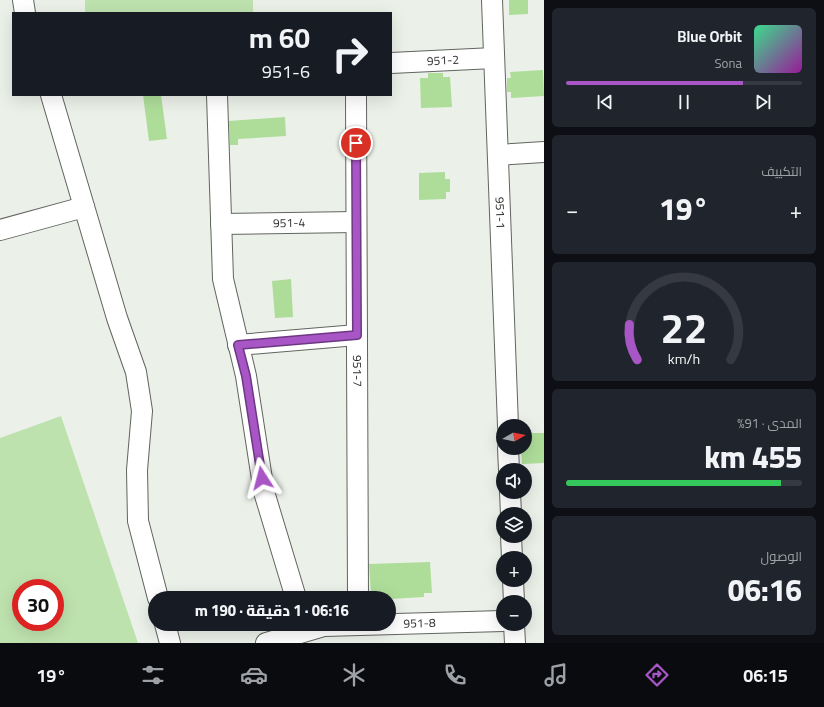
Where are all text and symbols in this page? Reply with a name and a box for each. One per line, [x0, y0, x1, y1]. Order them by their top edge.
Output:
text: 60 m [249, 12, 310, 64]
text: Blue Orbit [677, 22, 742, 51]
icon: right [324, 28, 376, 80]
street label: 951-2 [426, 48, 460, 72]
text: Sona [715, 51, 742, 75]
text: 951-6 [262, 55, 310, 88]
icon: previous [594, 91, 616, 113]
icon: pause [673, 91, 695, 113]
icon: next [752, 91, 774, 113]
pin [339, 126, 373, 160]
icon: arrive [345, 132, 367, 154]
text: التكييف [761, 159, 802, 183]
text: 19° [659, 181, 709, 237]
text: − [566, 189, 578, 231]
text: + [790, 189, 802, 231]
street label: 951-1 [488, 196, 513, 229]
street label: 951-4 [273, 211, 306, 234]
text: 22 [661, 288, 707, 366]
text: km/h [668, 344, 700, 371]
street label: 951-7 [346, 355, 369, 387]
text: المدى · 91% [737, 411, 802, 435]
north arrow [496, 419, 532, 455]
map controls [496, 419, 532, 631]
text: 455 km [705, 429, 802, 485]
position arrow [241, 457, 283, 499]
button: sound [496, 463, 532, 499]
button: layers [496, 507, 532, 543]
text: الوصول [761, 544, 802, 568]
button: + [496, 551, 532, 587]
text: 06:16 [728, 562, 802, 618]
speed limit sign: 30 [12, 579, 64, 631]
button: − [496, 595, 532, 631]
text: 06:16 · 1 دقيقة · 190 m [195, 596, 349, 625]
street label: 951-8 [403, 611, 436, 635]
text: 19° [36, 659, 66, 692]
text: 06:15 [743, 659, 788, 692]
icon: filters [139, 661, 167, 689]
icon: car [240, 661, 268, 689]
icon: climate [340, 661, 368, 689]
icon: phone [441, 661, 469, 689]
icon: music [542, 661, 570, 689]
icon: directions [643, 661, 671, 689]

